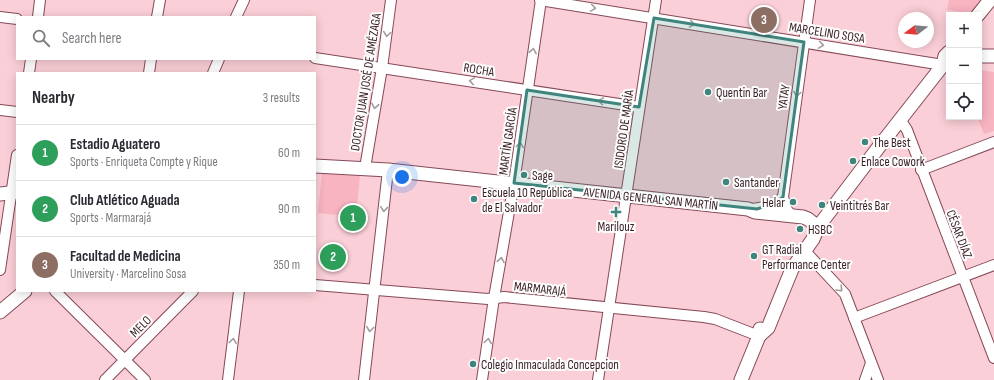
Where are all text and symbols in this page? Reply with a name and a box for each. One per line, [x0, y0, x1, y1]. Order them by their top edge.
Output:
one-way arrow [590, 3, 597, 12]
pin: 3 [751, 5, 777, 35]
street label: DOCTOR JUAN JOSÉ DE AMÉZAGA [347, 12, 385, 152]
north arrow [898, 12, 934, 48]
map controls [946, 12, 982, 120]
button: + [946, 12, 982, 48]
search box [16, 16, 316, 60]
one-way arrow [689, 19, 696, 28]
street label: MARCELINO SOSA [788, 19, 866, 47]
icon: search [30, 27, 52, 49]
text: Search here [62, 29, 122, 48]
one-way arrow [382, 31, 391, 37]
one-way arrow [818, 40, 824, 49]
one-way arrow [528, 48, 537, 54]
button: − [946, 48, 982, 84]
street label: ROCHA [462, 60, 496, 80]
one-way arrow [469, 77, 475, 86]
street label: YATAY [774, 83, 794, 111]
button: locate [946, 84, 982, 120]
place label: Quentin Bar [716, 85, 768, 101]
marker: Quentin Bar [703, 87, 713, 97]
text: Nearby [32, 88, 75, 108]
street label: ISIDORO DE MARÍA [611, 88, 637, 170]
text: 3 results [263, 90, 300, 106]
one-way arrow [793, 91, 802, 97]
one-way arrow [598, 97, 604, 106]
one-way arrow [372, 103, 380, 109]
street label: MARTÍN GARCÍA [495, 106, 521, 176]
text: Estadio Aguatero [70, 135, 160, 154]
place label: The Best [873, 135, 911, 151]
marker: The Best [860, 137, 870, 147]
one-way arrow [515, 142, 524, 148]
text: 1 [42, 145, 48, 161]
text: 60 m [278, 145, 300, 161]
text: Sports · Enriqueta Compte y Rique [70, 154, 218, 170]
place label: Enlace Cowork [861, 154, 925, 170]
marker: Enlace Cowork [848, 156, 858, 166]
your location [392, 167, 412, 187]
place label: Sage [532, 168, 553, 184]
marker: Sage [519, 170, 529, 180]
place label: Santander [734, 175, 779, 191]
marker: Santander [721, 177, 731, 187]
street label: AVENIDA GENERAL SAN MARTÍN [582, 184, 719, 214]
place label: Escuela 10 República de El Salvador [482, 185, 572, 216]
text: Club Atlético Aguada [70, 191, 180, 210]
marker: Escuela 10 República de El Salvador [469, 194, 479, 204]
place label: Helar [762, 195, 785, 211]
marker: Helar [788, 197, 798, 207]
place label: Veintitrés Bar [830, 198, 889, 214]
marker: Veintitrés Bar [817, 200, 827, 210]
text: 2 [42, 201, 48, 217]
text: 90 m [278, 201, 300, 217]
pin: 1 [340, 203, 366, 233]
one-way arrow [379, 206, 388, 212]
marker: Marilouz [611, 207, 621, 217]
street label: CÉSAR DÍAZ [942, 208, 976, 262]
text: Sports · Marmarajá [70, 210, 151, 226]
place label: Marilouz [598, 219, 635, 235]
place label: HSBC [808, 222, 832, 238]
marker: HSBC [795, 224, 805, 234]
pin: 2 [320, 242, 346, 272]
place label: GT Radial Performance Center [762, 242, 851, 273]
text: Facultad de Medicina [70, 247, 181, 266]
marker: GT Radial Performance Center [749, 251, 759, 261]
text: 3 [42, 257, 48, 273]
text: 350 m [273, 257, 300, 273]
one-way arrow [496, 257, 505, 263]
text: University · Marcelino Sosa [70, 266, 186, 282]
street label: MARMARAJÁ [513, 278, 567, 300]
one-way arrow [835, 284, 843, 292]
street label: MELO [127, 313, 155, 341]
one-way arrow [366, 326, 375, 332]
one-way arrow [228, 338, 237, 344]
one-way arrow [483, 338, 492, 344]
place label: Colegio Inmaculada Concepcion [481, 357, 619, 373]
marker: Colegio Inmaculada Concepcion [468, 359, 478, 369]

